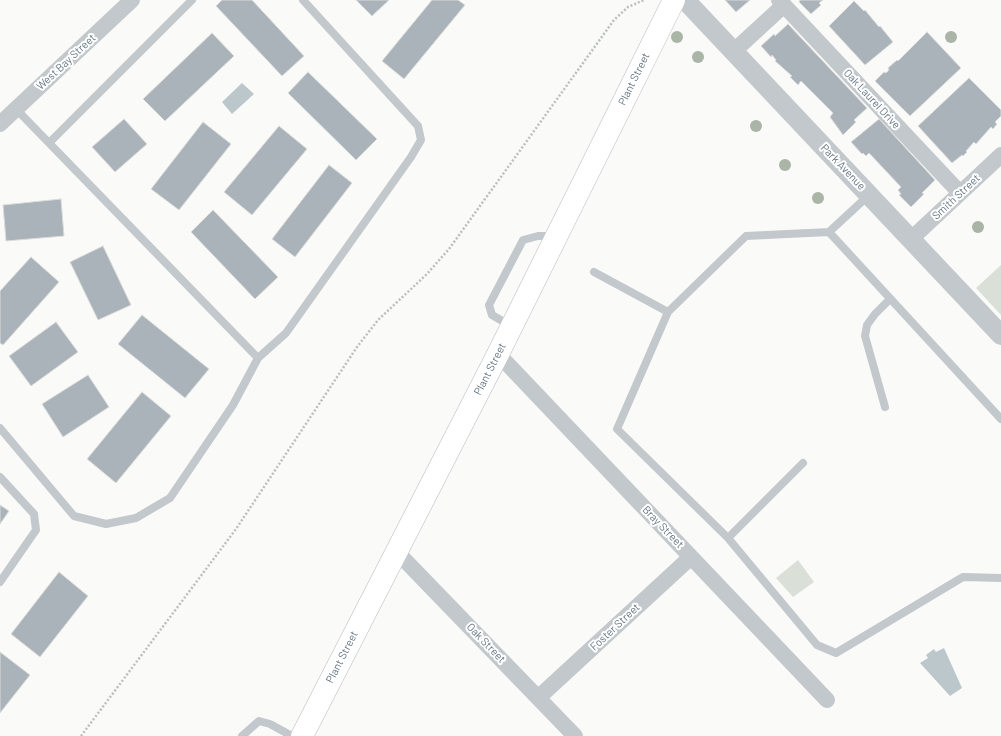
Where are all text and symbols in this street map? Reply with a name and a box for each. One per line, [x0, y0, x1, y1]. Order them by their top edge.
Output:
street label: West Bay Street [34, 31, 98, 93]
street label: Plant Street [616, 51, 652, 107]
street label: Oak Laurel Drive [841, 66, 903, 132]
street label: Park Avenue [818, 141, 868, 193]
street label: Smith Street [929, 172, 983, 222]
street label: Plant Street [471, 341, 509, 397]
street label: Bray Street [640, 503, 686, 551]
street label: Foster Street [587, 601, 643, 653]
street label: Oak Street [464, 620, 508, 666]
street label: Plant Street [323, 629, 361, 685]

